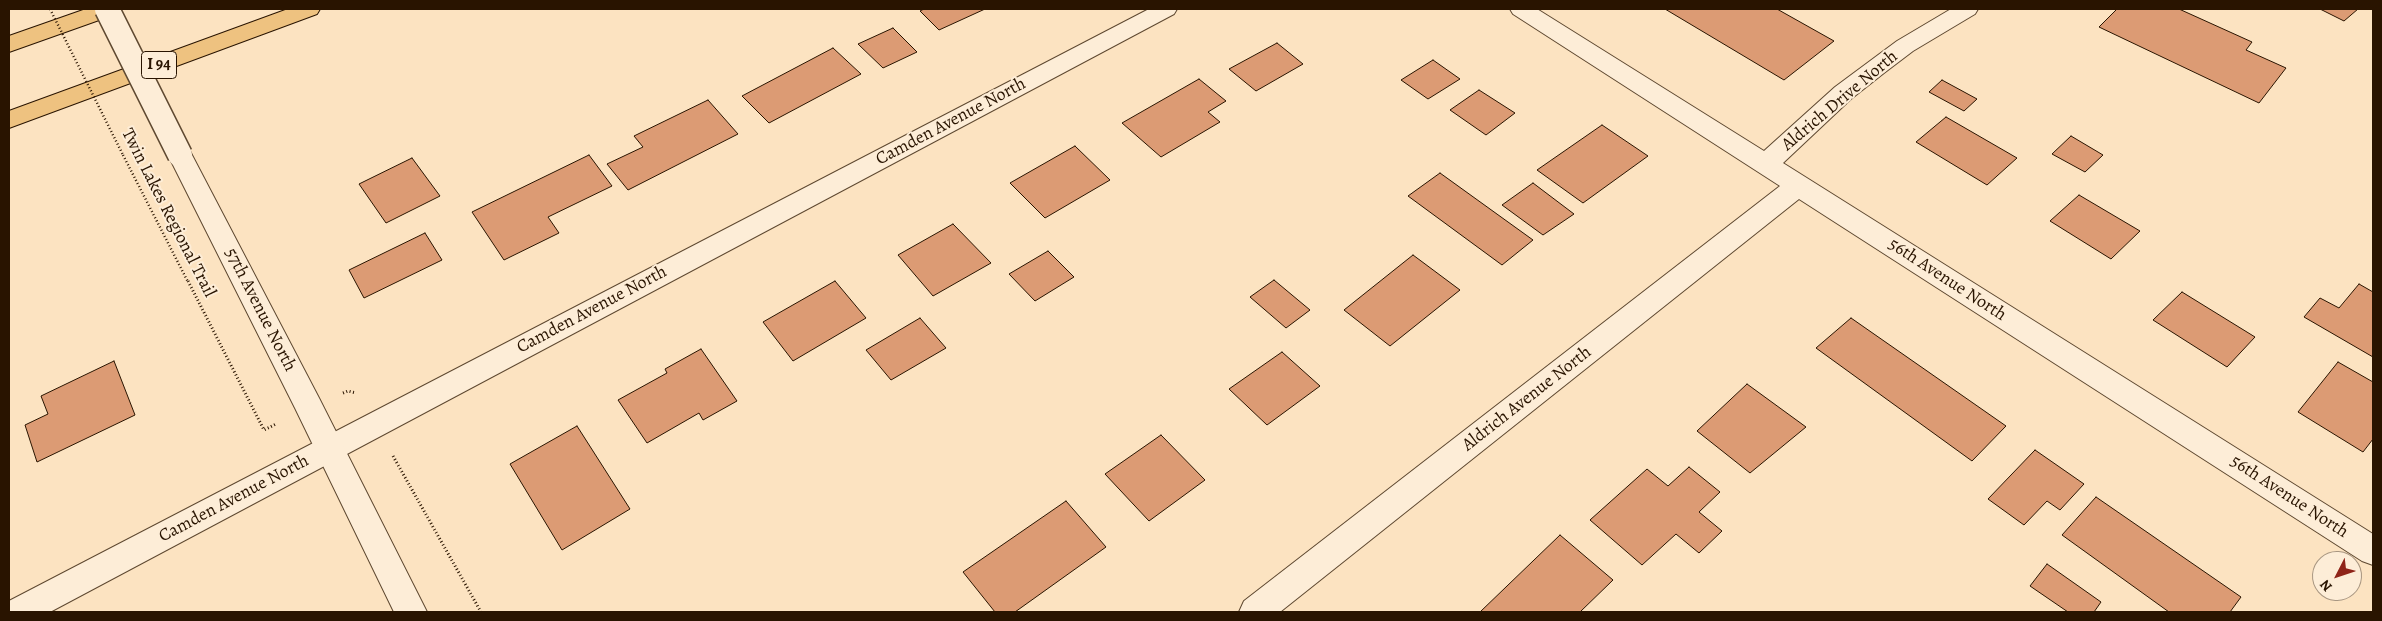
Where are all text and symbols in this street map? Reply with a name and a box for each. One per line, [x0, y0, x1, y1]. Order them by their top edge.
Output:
street label: Aldrich Drive North [1778, 46, 1902, 156]
road number: I 94 [142, 52, 176, 78]
street label: Camden Avenue North [872, 73, 1030, 171]
street label: Twin Lakes Regional Trail [116, 125, 220, 301]
street label: 56th Avenue North [1884, 234, 2010, 326]
street label: 57th Avenue North [220, 245, 300, 375]
street label: Camden Avenue North [513, 261, 671, 359]
street label: Aldrich Avenue North [1458, 342, 1596, 456]
street label: Camden Avenue North [155, 450, 313, 548]
street label: 56th Avenue North [2226, 451, 2352, 543]
north arrow [2312, 551, 2362, 601]
text: N [2316, 575, 2337, 596]

